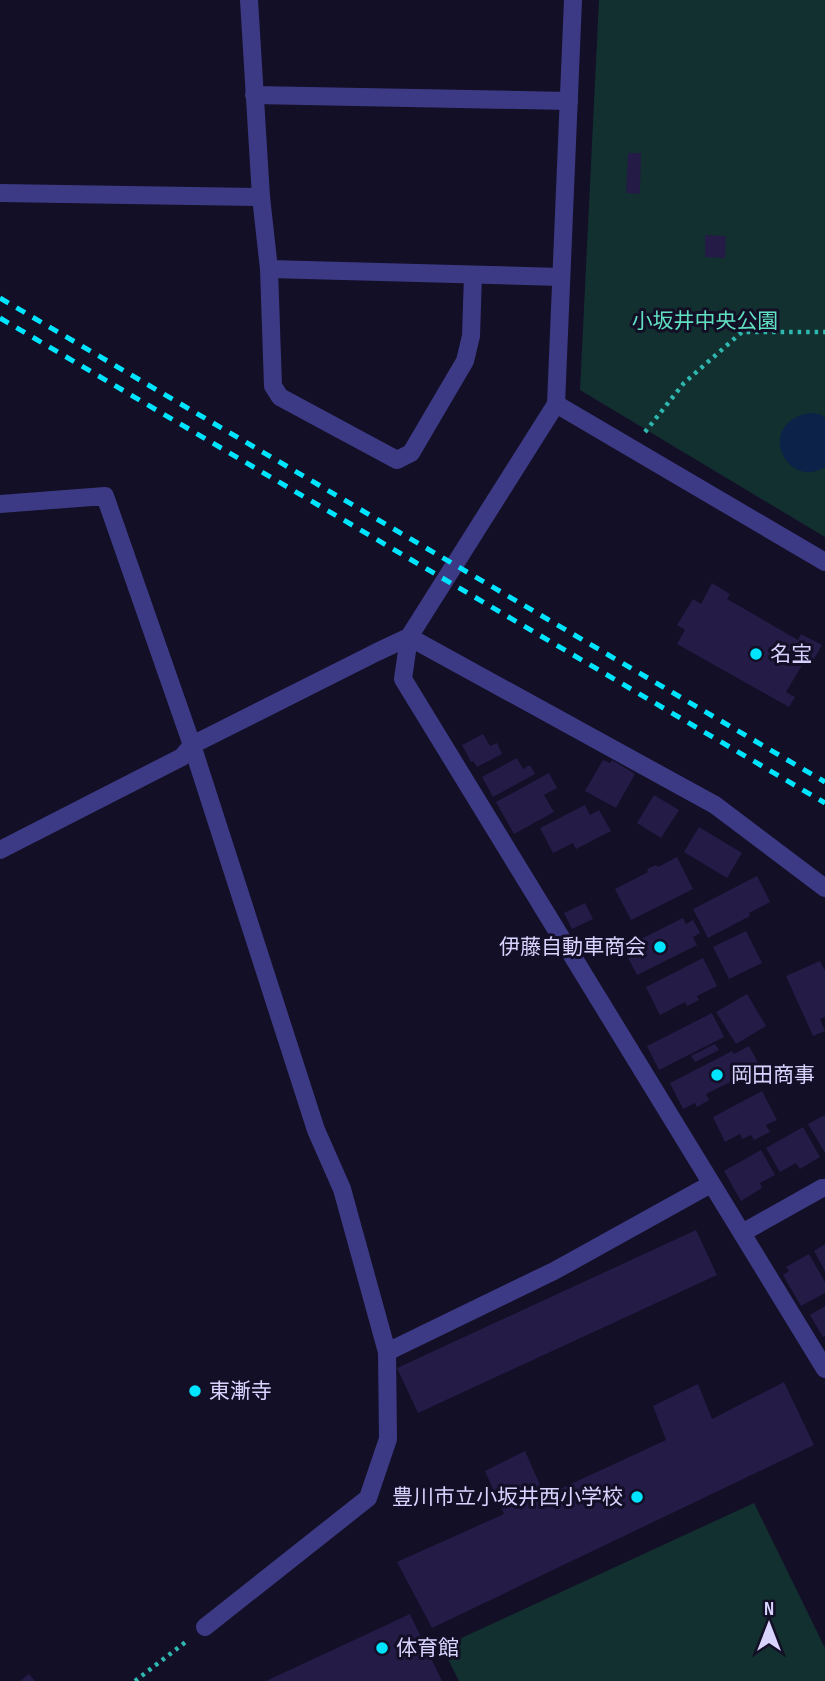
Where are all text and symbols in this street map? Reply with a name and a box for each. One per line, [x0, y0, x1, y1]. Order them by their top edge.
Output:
park label: 小坂井中央公園 [632, 309, 779, 334]
place label: 名宝 [770, 642, 812, 667]
marker: 名宝 [748, 646, 764, 662]
place label: 伊藤自動車商会 [499, 935, 646, 960]
marker: 伊藤自動車商会 [652, 939, 668, 955]
place label: 岡田商事 [731, 1063, 815, 1088]
marker: 岡田商事 [709, 1067, 725, 1083]
place label: 東漸寺 [209, 1379, 272, 1404]
marker: 東漸寺 [187, 1383, 203, 1399]
place label: 豊川市立小坂井西小学校 [392, 1485, 623, 1510]
marker: 豊川市立小坂井西小学校 [629, 1489, 645, 1505]
north arrow [734, 1590, 804, 1660]
text: N [764, 1598, 774, 1621]
place label: 体育館 [396, 1636, 459, 1661]
marker: 体育館 [374, 1640, 390, 1656]

